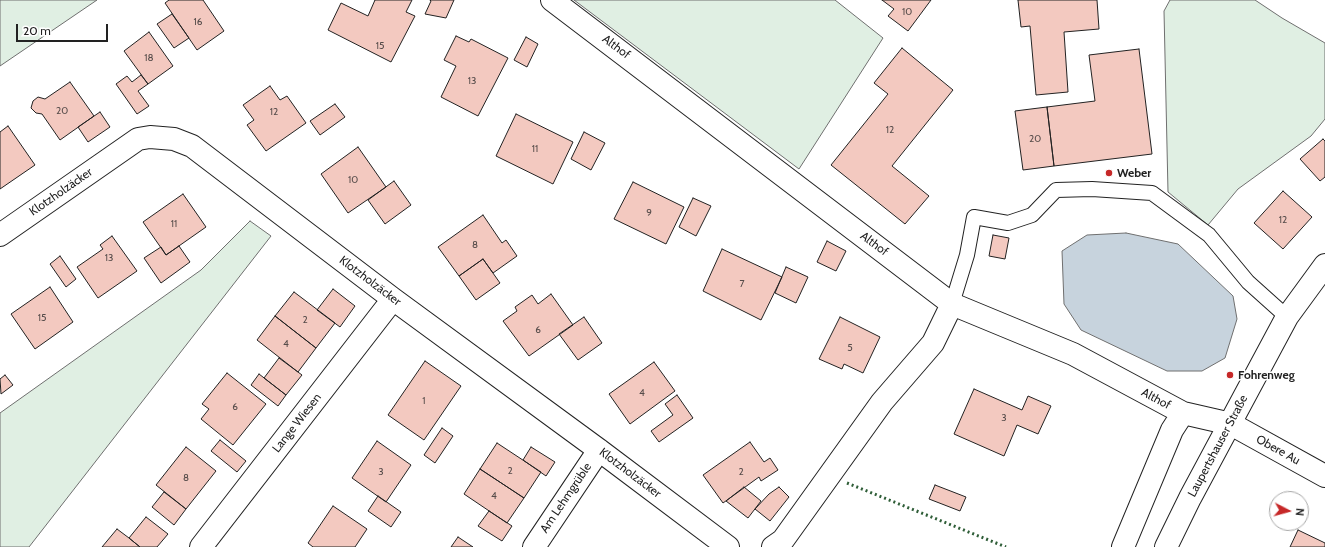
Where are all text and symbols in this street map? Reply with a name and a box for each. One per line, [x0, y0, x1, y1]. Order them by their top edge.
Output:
house number: 10 [902, 6, 912, 18]
scale bar [18, 16, 110, 42]
house number: 16 [194, 16, 202, 28]
text: 20 m [23, 23, 51, 38]
street label: Althof [599, 32, 633, 62]
house number: 15 [376, 40, 384, 52]
house number: 18 [144, 52, 154, 64]
house number: 13 [468, 75, 476, 87]
house number: 20 [56, 105, 68, 117]
house number: 12 [270, 106, 278, 118]
house number: 12 [886, 124, 894, 136]
house number: 20 [1029, 133, 1041, 145]
house number: 11 [532, 143, 538, 155]
street label: Klotzholzäcker [27, 165, 95, 219]
place label: Weber [1117, 166, 1151, 180]
marker: Weber [1104, 168, 1114, 178]
house number: 10 [348, 174, 358, 186]
house number: 9 [646, 207, 652, 219]
house number: 12 [1279, 214, 1287, 226]
house number: 11 [171, 218, 177, 230]
street label: Althof [857, 229, 891, 259]
house number: 8 [472, 239, 478, 251]
house number: 13 [105, 252, 113, 264]
street label: Klotzholzäcker [336, 253, 404, 309]
house number: 7 [739, 278, 745, 290]
house number: 15 [38, 312, 46, 324]
house number: 2 [302, 314, 308, 326]
house number: 6 [535, 324, 541, 336]
house number: 4 [283, 338, 289, 350]
house number: 5 [847, 342, 853, 354]
place label: Fohrenweg [1238, 368, 1295, 382]
marker: Fohrenweg [1225, 370, 1235, 380]
street label: Althof [1139, 385, 1173, 413]
house number: 4 [639, 387, 645, 399]
street label: Lange Wiesen [269, 391, 325, 455]
street label: Laupertshauser Straße [1185, 393, 1251, 499]
house number: 1 [422, 395, 426, 407]
house number: 6 [232, 401, 238, 413]
house number: 3 [1001, 412, 1007, 424]
street label: Obere Au [1254, 432, 1302, 468]
street label: Klotzholzäcker [596, 445, 664, 501]
street label: Am Lehmgrüble [537, 460, 595, 536]
house number: 2 [507, 465, 513, 477]
house number: 3 [378, 466, 384, 478]
house number: 2 [738, 466, 744, 478]
house number: 8 [183, 472, 189, 484]
house number: 4 [491, 490, 497, 502]
north arrow [1269, 491, 1309, 531]
text: N [1293, 508, 1307, 517]

